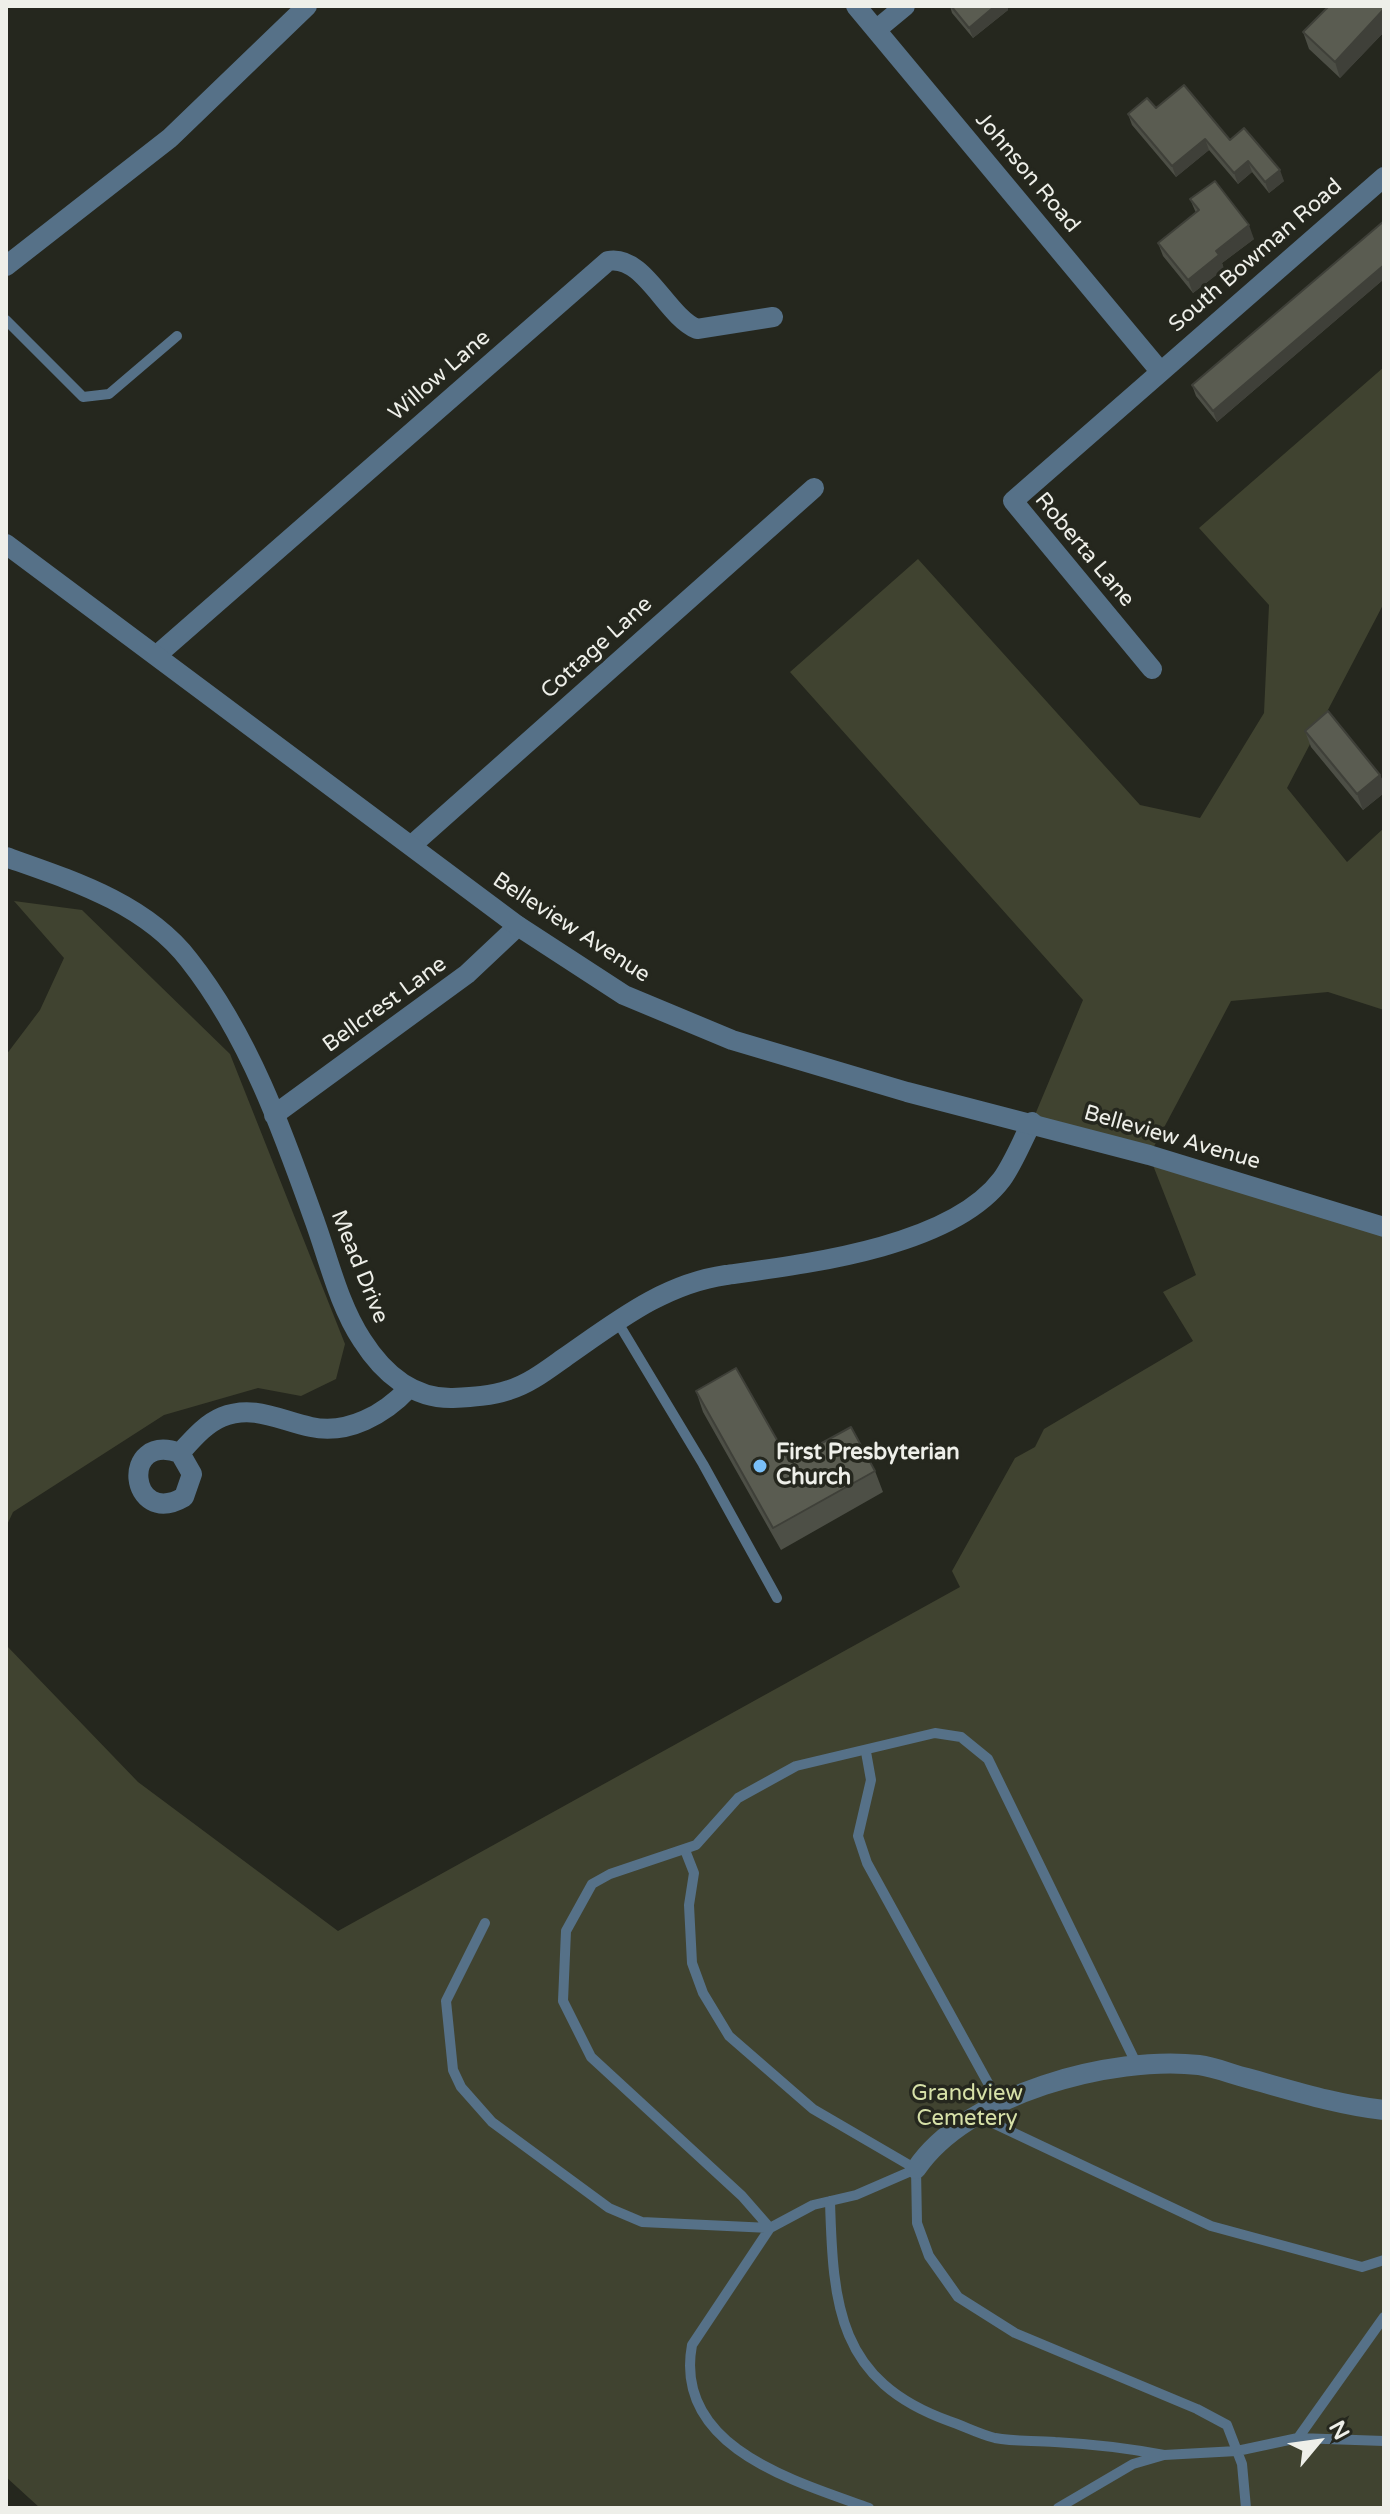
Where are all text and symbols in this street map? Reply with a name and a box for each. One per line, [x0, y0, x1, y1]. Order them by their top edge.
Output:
street label: Johnson Road [969, 108, 1085, 238]
street label: South Bowman Road [1164, 174, 1348, 338]
street label: Willow Lane [384, 325, 496, 427]
street label: Roberta Lane [1029, 487, 1139, 613]
street label: Cottage Lane [536, 591, 658, 705]
street label: Belleview Avenue [487, 867, 655, 989]
street label: Bellcrest Lane [318, 951, 452, 1059]
street label: Belleview Avenue [1081, 1100, 1263, 1176]
street label: Mead Drive [324, 1207, 394, 1327]
place label: First Presbyterian Church [776, 1440, 960, 1492]
marker: First Presbyterian Church [751, 1457, 769, 1475]
park label: Grandview Cemetery [911, 2081, 1023, 2132]
north arrow [1278, 2402, 1358, 2482]
text: N [1323, 2416, 1355, 2444]

